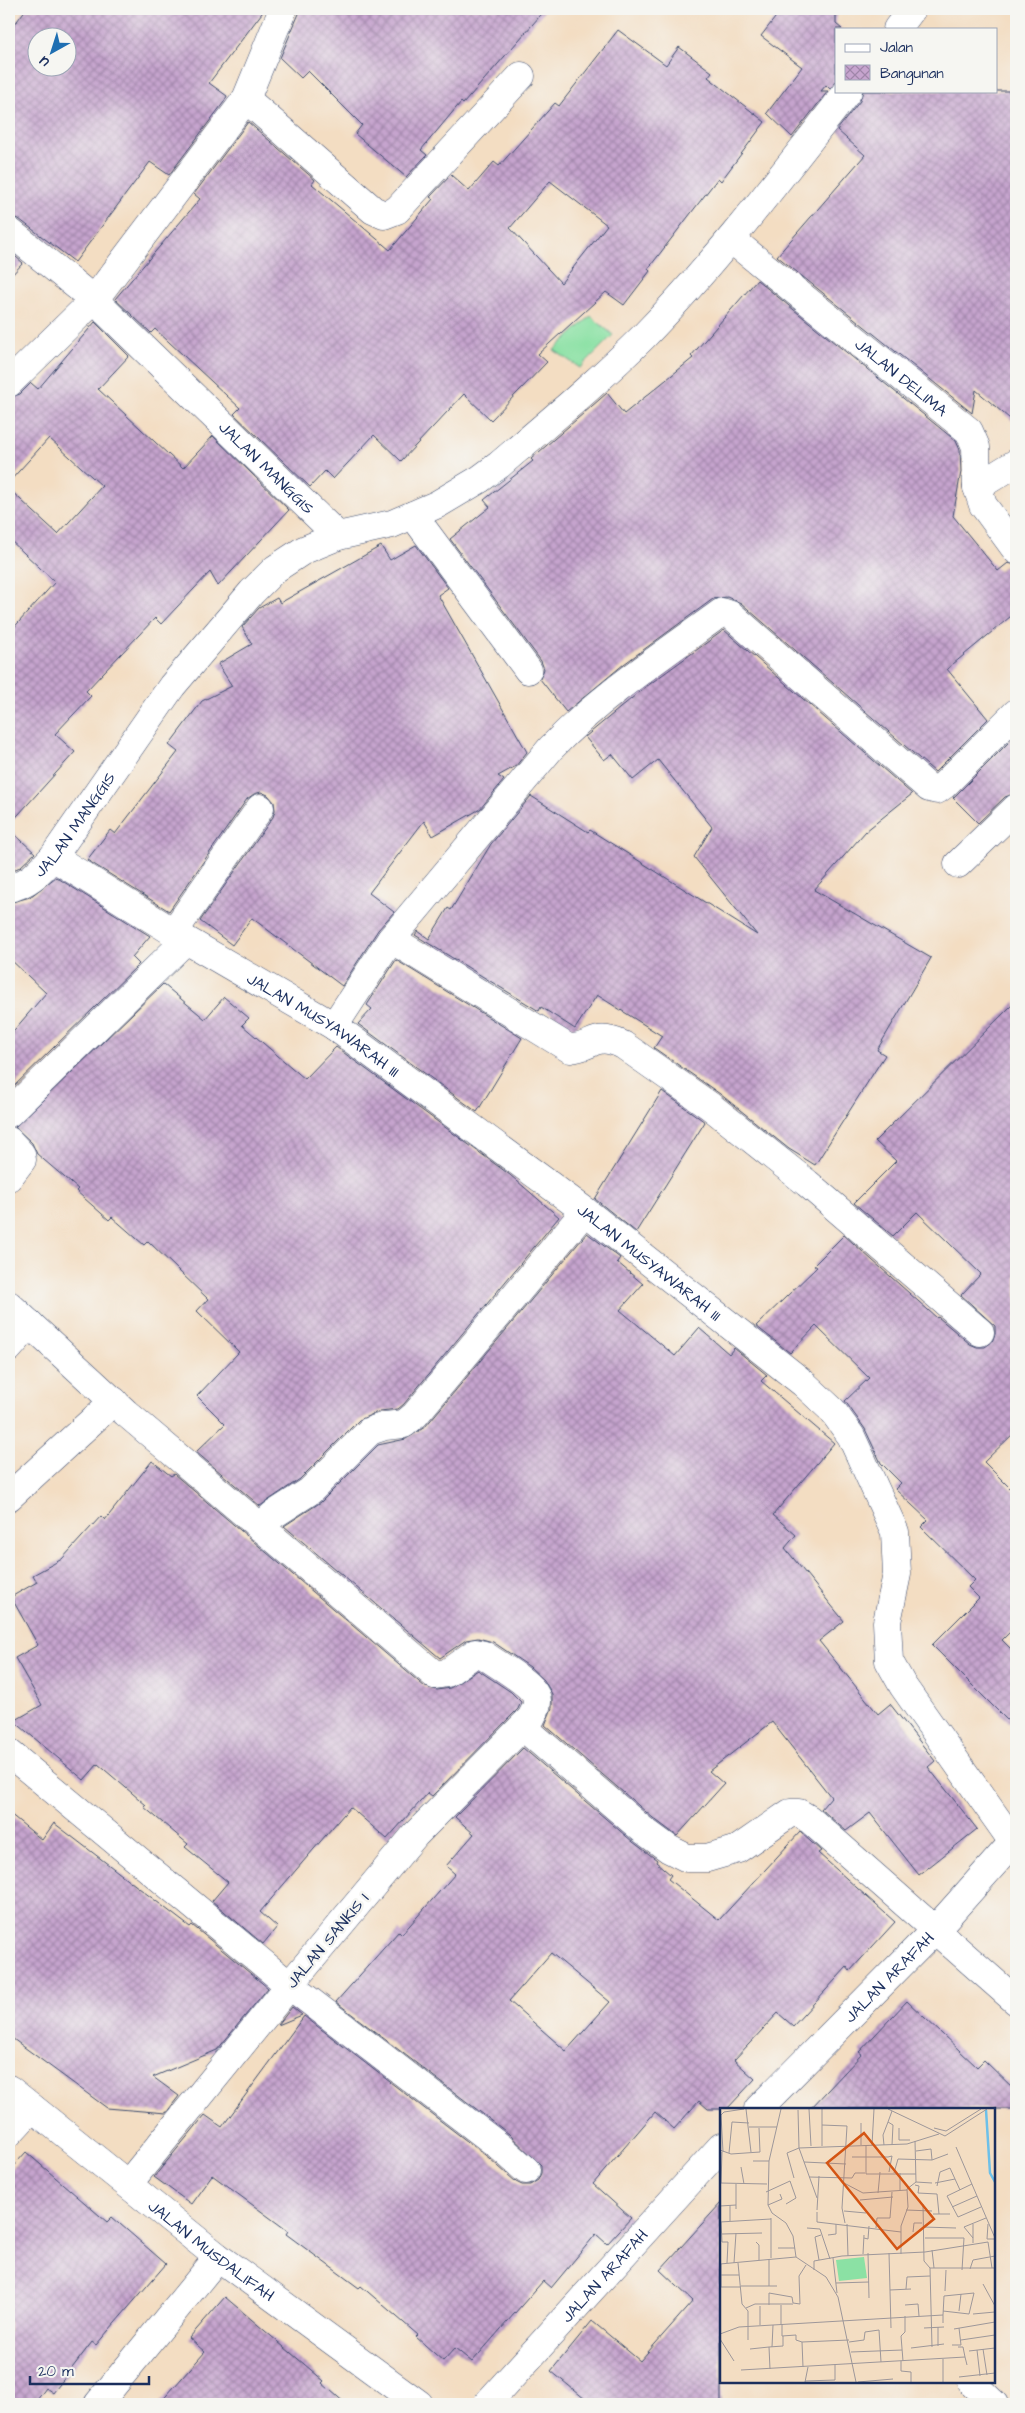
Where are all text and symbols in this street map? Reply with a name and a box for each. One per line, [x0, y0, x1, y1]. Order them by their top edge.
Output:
north arrow [28, 28, 78, 78]
legend [835, 28, 998, 92]
text: Jalan [880, 37, 914, 58]
text: U [35, 51, 54, 72]
text: Bangunan [880, 63, 944, 85]
street label: JALAN DELIMA [850, 333, 952, 422]
street label: JALAN MANGGIS [214, 417, 319, 519]
street label: JALAN MANGGIS [30, 768, 121, 882]
street label: JALAN MUSYAWARAH III [242, 968, 404, 1083]
street label: JALAN MUSYAWARAH III [572, 1199, 726, 1327]
street label: JALAN SANKIS I [281, 1888, 374, 1993]
street label: JALAN ARAFAH [840, 1927, 940, 2028]
inset map [720, 2108, 995, 2383]
street label: JALAN MUSDALIFAH [143, 2195, 279, 2307]
street label: JALAN ARAFAH [557, 2224, 653, 2328]
scale bar [30, 2353, 149, 2385]
text: 20 m [38, 2361, 74, 2382]

